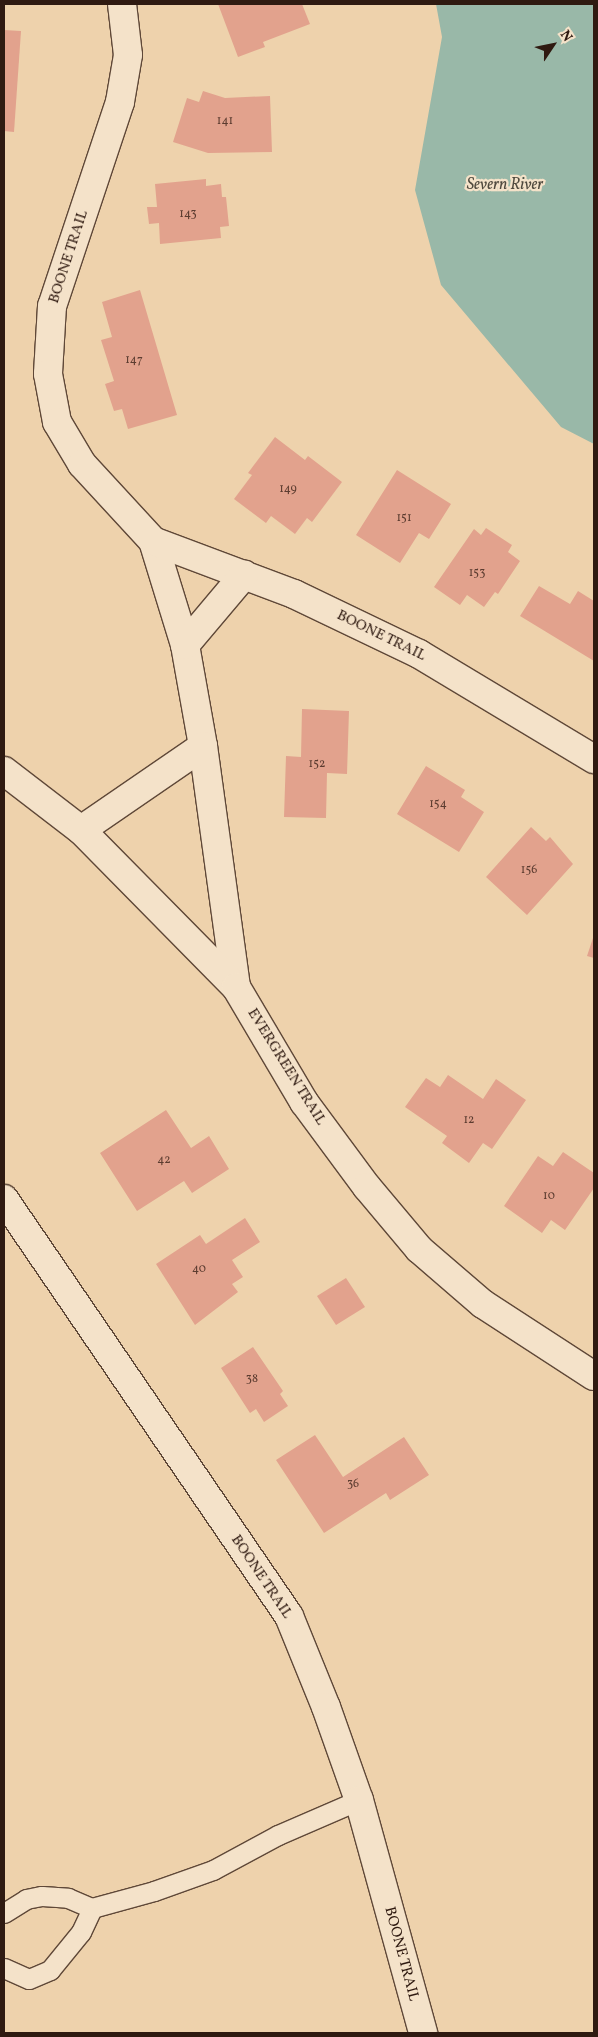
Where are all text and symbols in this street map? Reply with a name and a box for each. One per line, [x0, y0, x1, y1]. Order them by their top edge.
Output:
north arrow [528, 20, 578, 70]
text: N [555, 27, 577, 46]
house number: 141 [217, 115, 233, 129]
water label: Severn River [467, 175, 543, 195]
street label: BOONE TRAIL [45, 208, 93, 306]
house number: 143 [179, 208, 197, 222]
house number: 147 [125, 354, 143, 368]
house number: 149 [279, 483, 297, 497]
house number: 151 [396, 512, 412, 526]
house number: 153 [469, 567, 485, 581]
street label: BOONE TRAIL [333, 607, 429, 665]
house number: 152 [309, 758, 325, 772]
house number: 154 [429, 798, 447, 812]
house number: 156 [521, 864, 537, 878]
street label: EVERGREEN TRAIL [243, 1005, 329, 1129]
house number: 12 [463, 1114, 475, 1128]
house number: 42 [157, 1154, 171, 1168]
house number: 10 [543, 1190, 555, 1204]
house number: 40 [192, 1263, 206, 1277]
house number: 38 [246, 1373, 258, 1387]
house number: 36 [347, 1478, 359, 1492]
street label: BOONE TRAIL [226, 1532, 296, 1622]
street label: BOONE TRAIL [380, 1905, 422, 2003]

